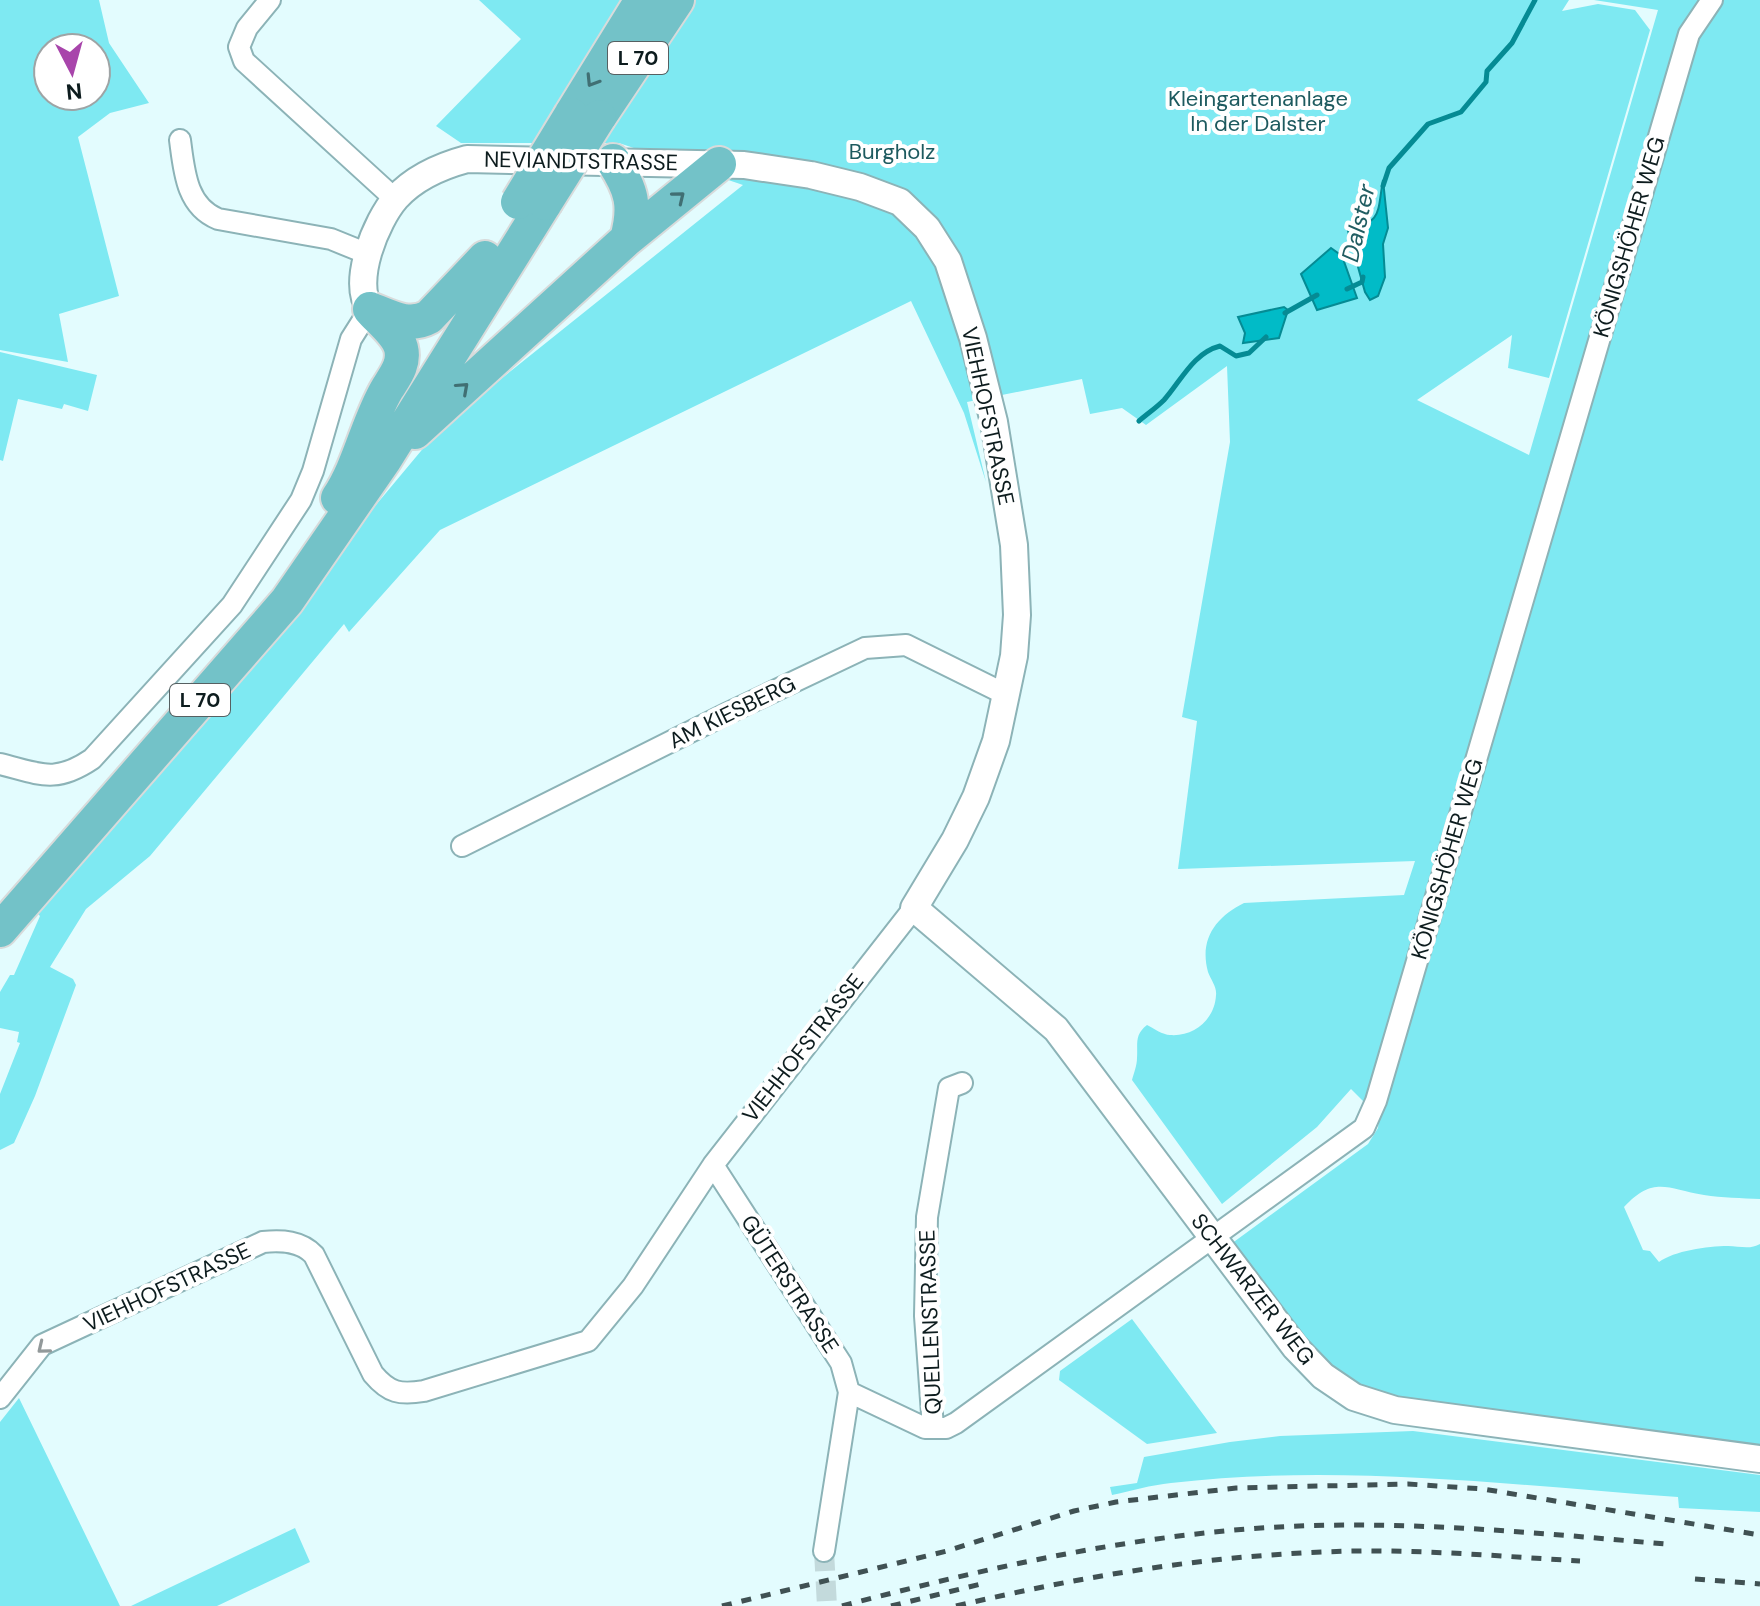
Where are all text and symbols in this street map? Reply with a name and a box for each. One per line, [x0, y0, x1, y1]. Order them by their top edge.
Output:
north arrow [32, 32, 112, 112]
road number: L 70 [608, 42, 668, 74]
one-way arrow [586, 73, 601, 87]
text: N [65, 76, 84, 107]
park label: Kleingartenanlage In der Dalster [1168, 84, 1348, 138]
street label: KÖNIGSHÖHER WEG [1586, 133, 1672, 341]
park label: Burgholz [849, 137, 935, 166]
street label: NEVIANDTSTRASSE [484, 145, 678, 177]
water label: Dalster [1334, 180, 1382, 265]
one-way arrow [670, 192, 684, 207]
street label: VIEHHOFSTRASSE [955, 324, 1021, 508]
one-way arrow [454, 383, 469, 397]
street label: AM KIESBERG [664, 669, 800, 755]
road number: L 70 [170, 684, 230, 716]
street label: KÖNIGSHÖHER WEG [1404, 755, 1490, 963]
street label: VIEHHOFSTRASSE [736, 968, 870, 1128]
street label: SCHWARZER WEG [1185, 1207, 1321, 1371]
street label: GÜTERSTRASSE [734, 1209, 846, 1359]
street label: QUELLENSTRASSE [912, 1229, 948, 1415]
street label: VIEHHOFSTRASSE [79, 1236, 255, 1338]
one-way arrow [38, 1339, 53, 1353]

